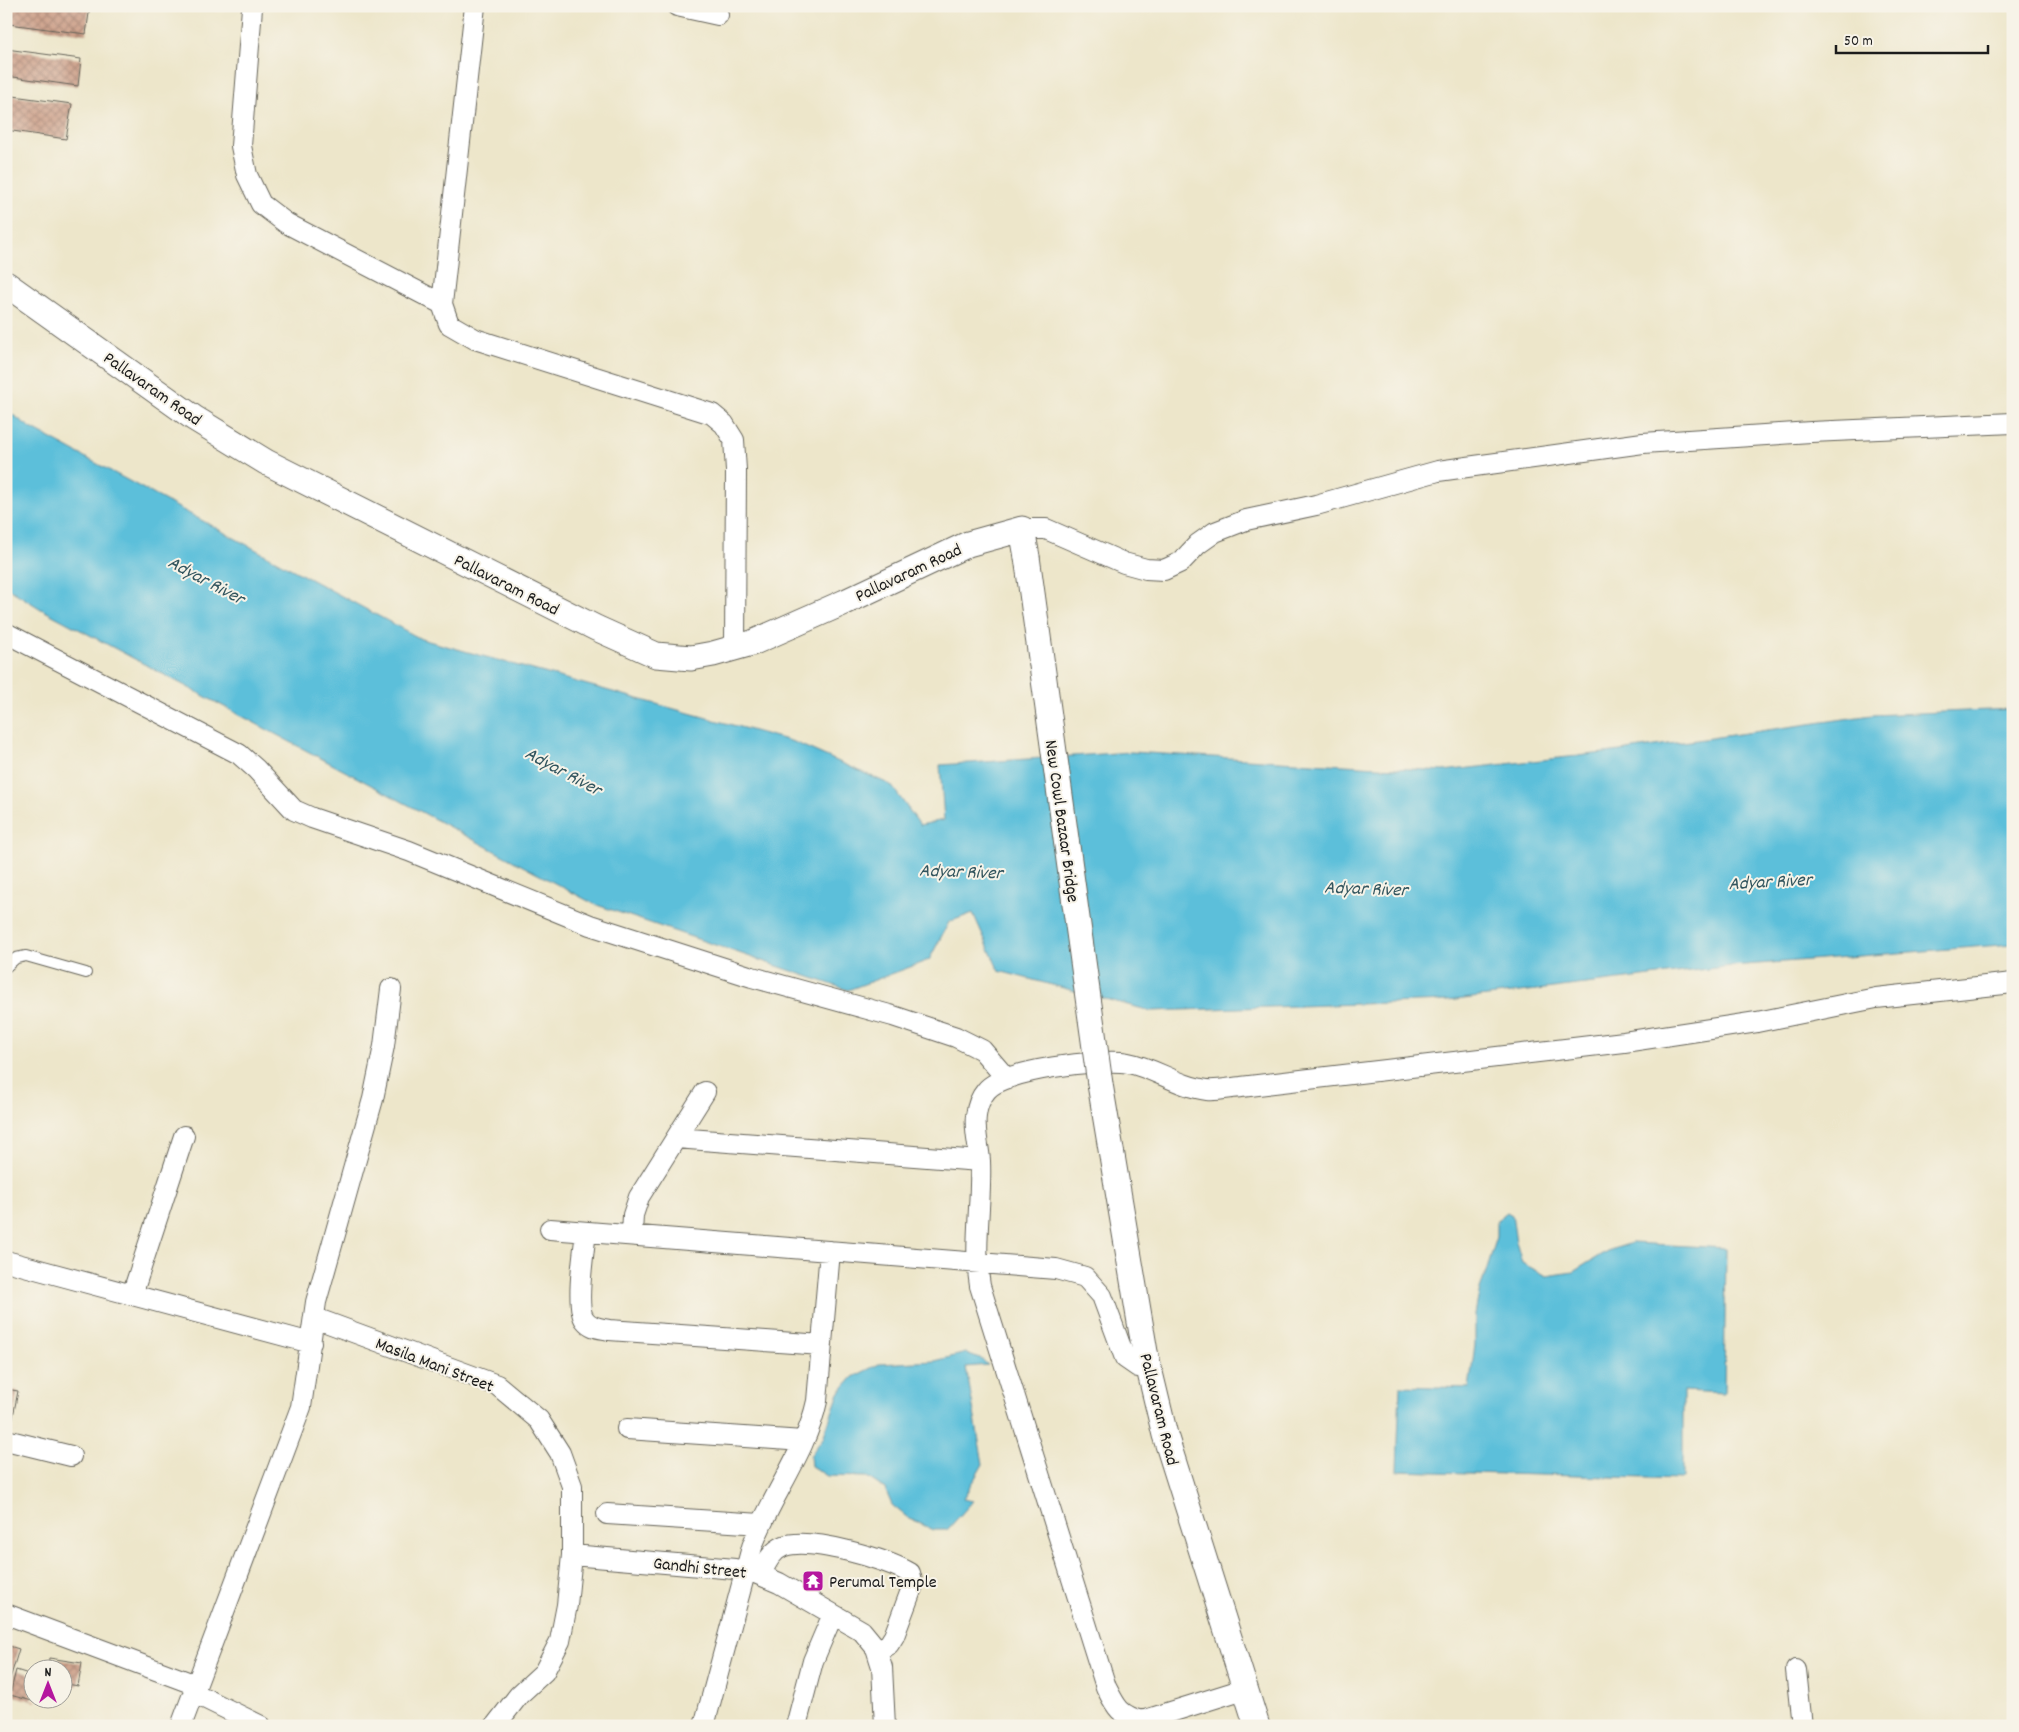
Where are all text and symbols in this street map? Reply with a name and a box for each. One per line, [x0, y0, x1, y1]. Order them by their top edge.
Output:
scale bar [1836, 22, 1989, 54]
text: 50 m [1844, 31, 1873, 53]
street label: Pallavaram Road [97, 347, 206, 433]
street label: Pallavaram Road [852, 539, 966, 610]
street label: Pallavaram Road [449, 549, 563, 623]
water label: Adyar River [162, 551, 250, 614]
street label: New Cowl Bazaar Bridge [1037, 739, 1084, 904]
water label: Adyar River [519, 742, 607, 805]
water label: Adyar River [919, 859, 1005, 889]
water label: Adyar River [1728, 868, 1814, 899]
water label: Adyar River [1324, 876, 1410, 906]
street label: Masila Mani Street [371, 1332, 497, 1401]
street label: Pallavaram Road [1132, 1351, 1184, 1468]
street label: Gandhi Street [652, 1552, 748, 1587]
temple icon: Perumal Temple [801, 1569, 825, 1593]
place label: Perumal Temple [829, 1571, 937, 1596]
north arrow [22, 1660, 72, 1710]
text: N [45, 1663, 52, 1683]

